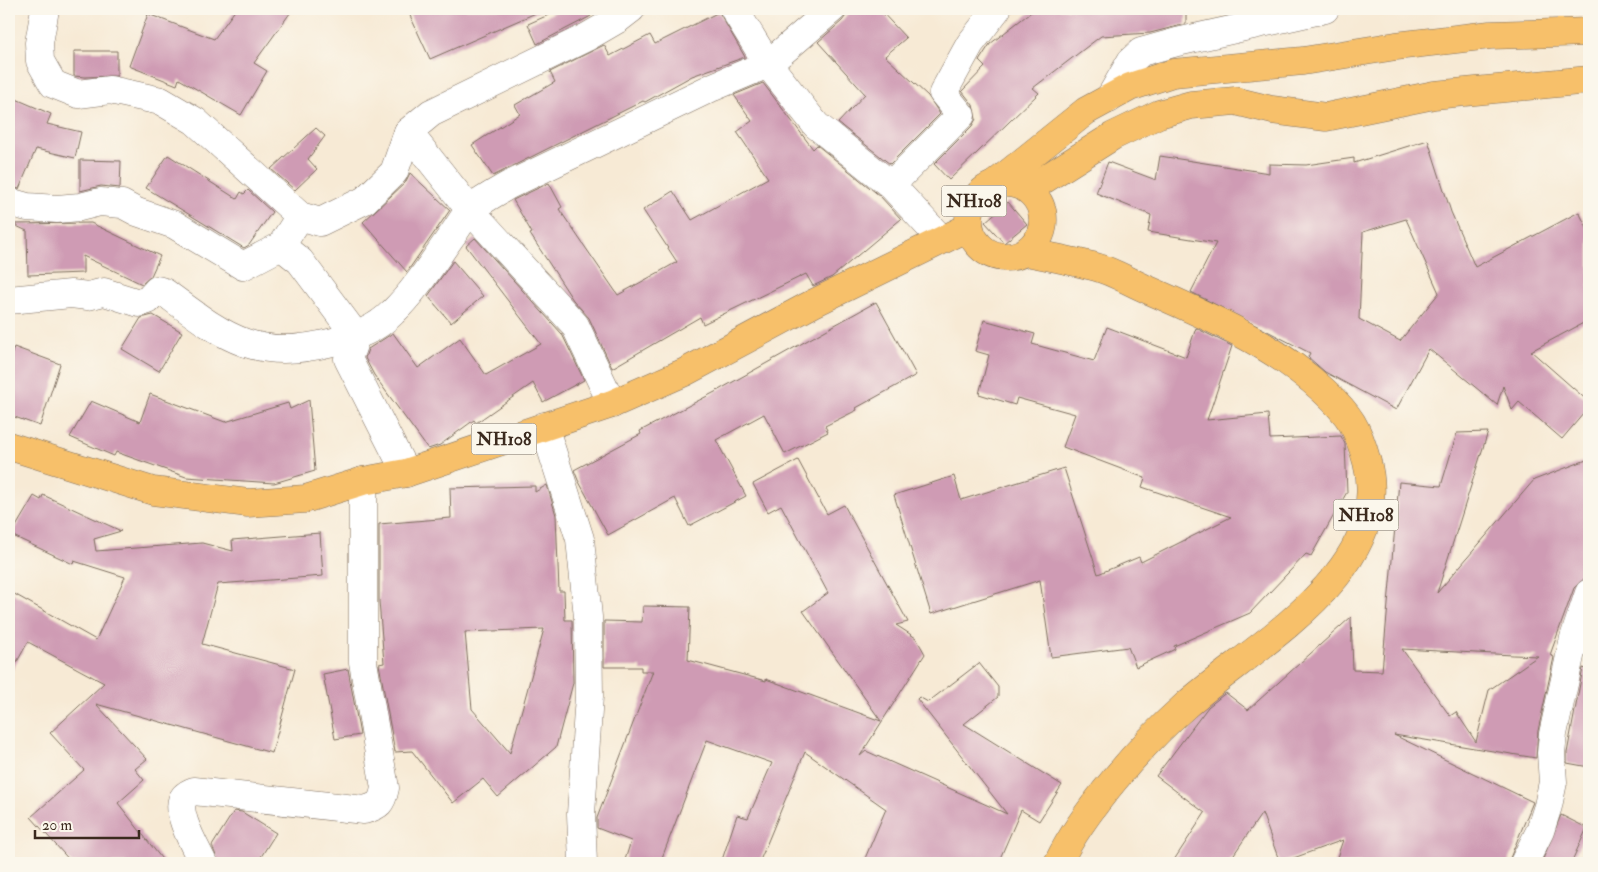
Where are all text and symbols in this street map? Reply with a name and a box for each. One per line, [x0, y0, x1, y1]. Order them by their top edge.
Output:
road number: NH108 [942, 186, 1006, 217]
road number: NH108 [472, 424, 536, 454]
road number: NH108 [1334, 500, 1398, 530]
scale bar [35, 807, 139, 839]
text: 20 m [42, 816, 72, 835]

